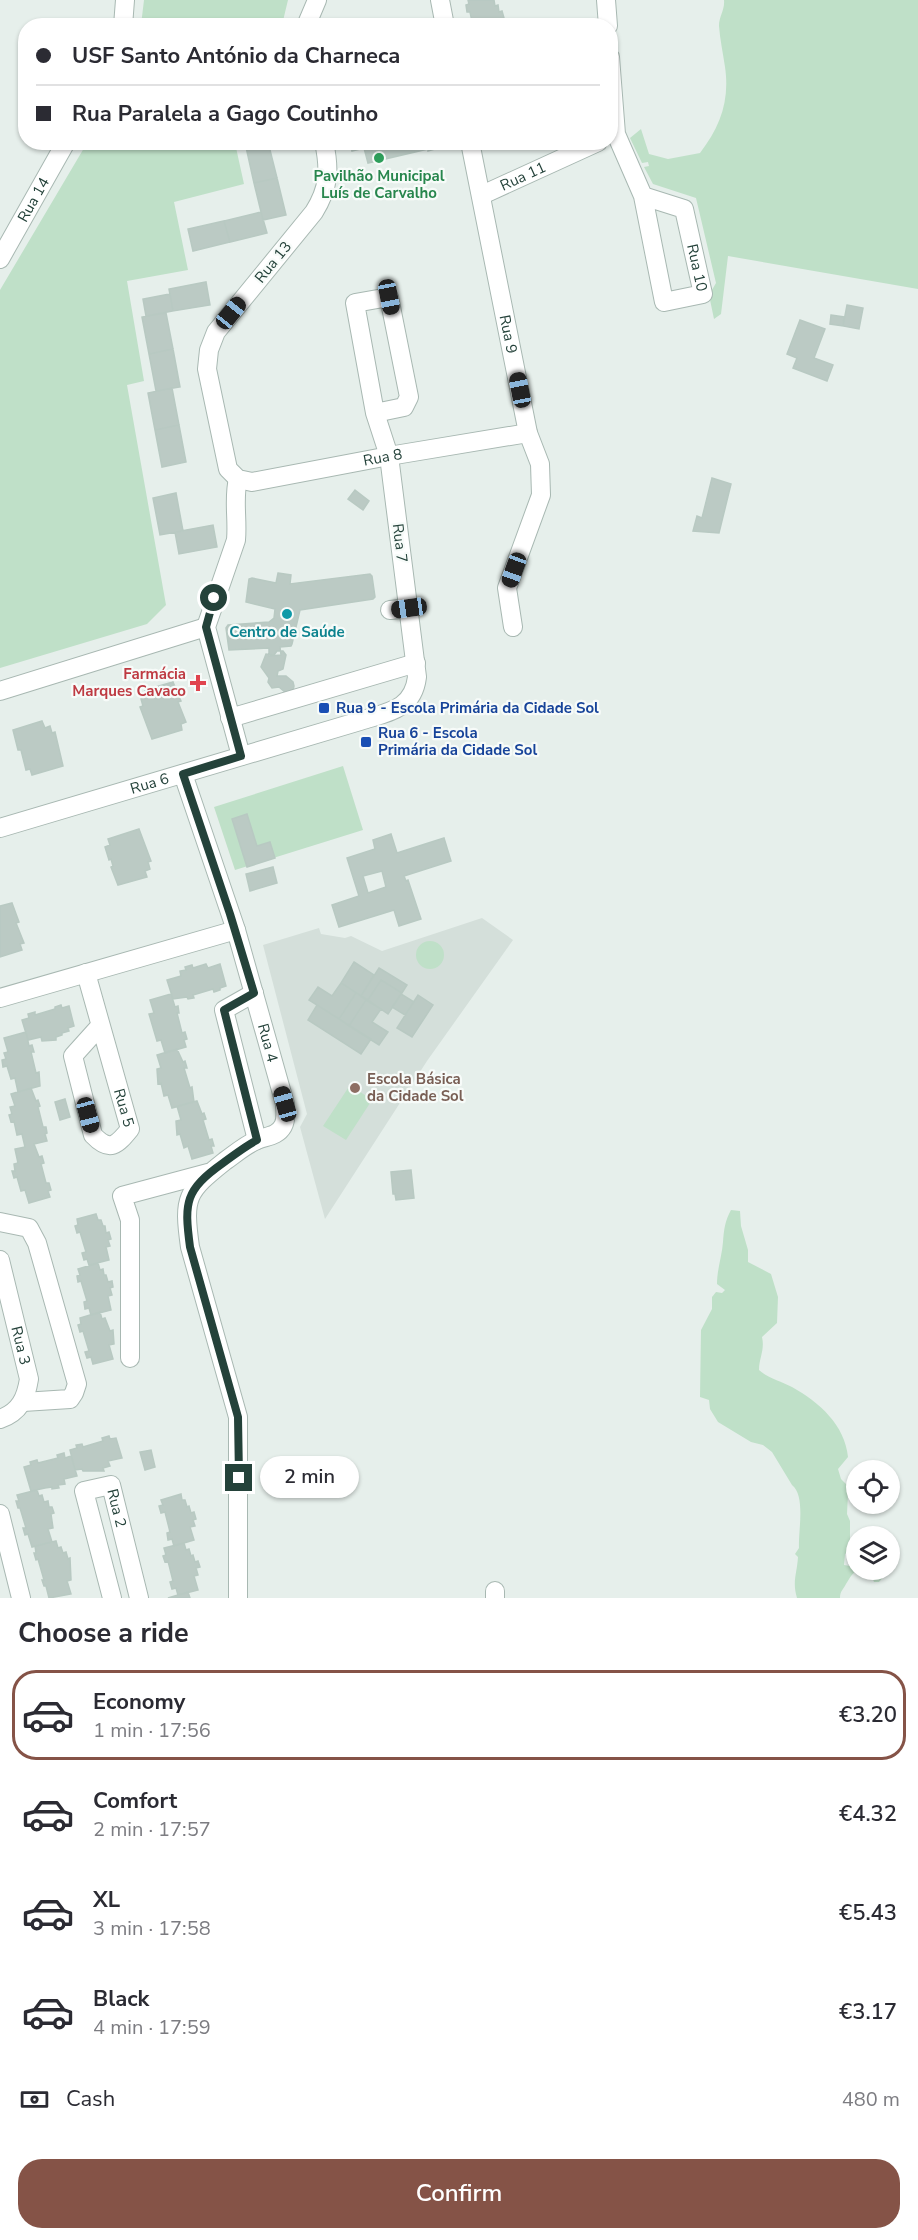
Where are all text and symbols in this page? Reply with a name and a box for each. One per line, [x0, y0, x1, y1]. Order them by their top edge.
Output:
text: USF Santo António da Charneca [72, 41, 400, 71]
text: Rua Paralela a Gago Coutinho [72, 99, 378, 129]
marker: Pavilhão Municipal Luís de Carvalho [372, 151, 386, 165]
street label: Rua 11 [497, 157, 549, 195]
place label: Pavilhão Municipal Luís de Carvalho [314, 166, 445, 203]
street label: Rua 14 [13, 174, 54, 226]
street label: Rua 13 [250, 237, 296, 287]
street label: Rua 10 [682, 242, 712, 293]
car [377, 278, 401, 316]
car [213, 293, 249, 333]
street label: Rua 9 [495, 313, 522, 355]
car [508, 371, 532, 409]
street label: Rua 8 [362, 444, 404, 471]
street label: Rua 7 [388, 522, 412, 564]
car [499, 550, 529, 590]
route start [200, 584, 227, 611]
car [390, 597, 428, 619]
marker: Centro de Saúde [280, 607, 294, 621]
place label: Centro de Saúde [229, 622, 345, 642]
place label: Farmácia Marques Cavaco [72, 664, 186, 701]
marker: Farmácia Marques Cavaco [191, 676, 205, 690]
place label: Rua 9 - Escola Primária da Cidade Sol [336, 698, 599, 718]
marker: Rua 9 - Escola Primária da Cidade Sol [317, 701, 331, 715]
place label: Rua 6 - Escola Primária da Cidade Sol [378, 723, 537, 760]
marker: Rua 6 - Escola Primária da Cidade Sol [359, 735, 373, 749]
street label: Rua 6 [128, 768, 171, 799]
street label: Rua 4 [253, 1021, 283, 1064]
place label: Escola Básica da Cidade Sol [367, 1069, 464, 1106]
marker: Escola Básica da Cidade Sol [348, 1081, 362, 1095]
car [271, 1084, 299, 1124]
street label: Rua 5 [109, 1086, 139, 1129]
car [75, 1095, 101, 1135]
street label: Rua 3 [6, 1324, 35, 1367]
callout: 2 min [260, 1457, 359, 1499]
map controls [846, 1460, 900, 1580]
button: locate [846, 1460, 900, 1514]
text: 2 min [284, 1463, 335, 1490]
route end [225, 1464, 252, 1491]
street label: Rua 2 [102, 1487, 131, 1530]
button: layers [846, 1526, 900, 1580]
text: Choose a ride [18, 1615, 189, 1652]
text: Economy [93, 1687, 185, 1717]
icon: car [21, 1688, 75, 1742]
text: €3.20 [839, 1700, 897, 1730]
text: 1 min · 17:56 [93, 1717, 211, 1744]
text: Comfort [93, 1786, 177, 1816]
icon: car [21, 1787, 75, 1841]
text: €4.32 [839, 1799, 897, 1829]
text: 2 min · 17:57 [93, 1816, 211, 1843]
text: XL [93, 1885, 120, 1915]
icon: car [21, 1886, 75, 1940]
text: €5.43 [839, 1898, 897, 1928]
text: 3 min · 17:58 [93, 1915, 211, 1942]
text: Black [93, 1984, 149, 2014]
icon: car [21, 1985, 75, 2039]
text: €3.17 [839, 1997, 897, 2027]
text: 4 min · 17:59 [93, 2014, 211, 2041]
icon: cash [18, 2083, 51, 2116]
text: Cash [66, 2084, 115, 2114]
text: 480 m [842, 2086, 900, 2113]
button: Confirm [18, 2159, 900, 2228]

